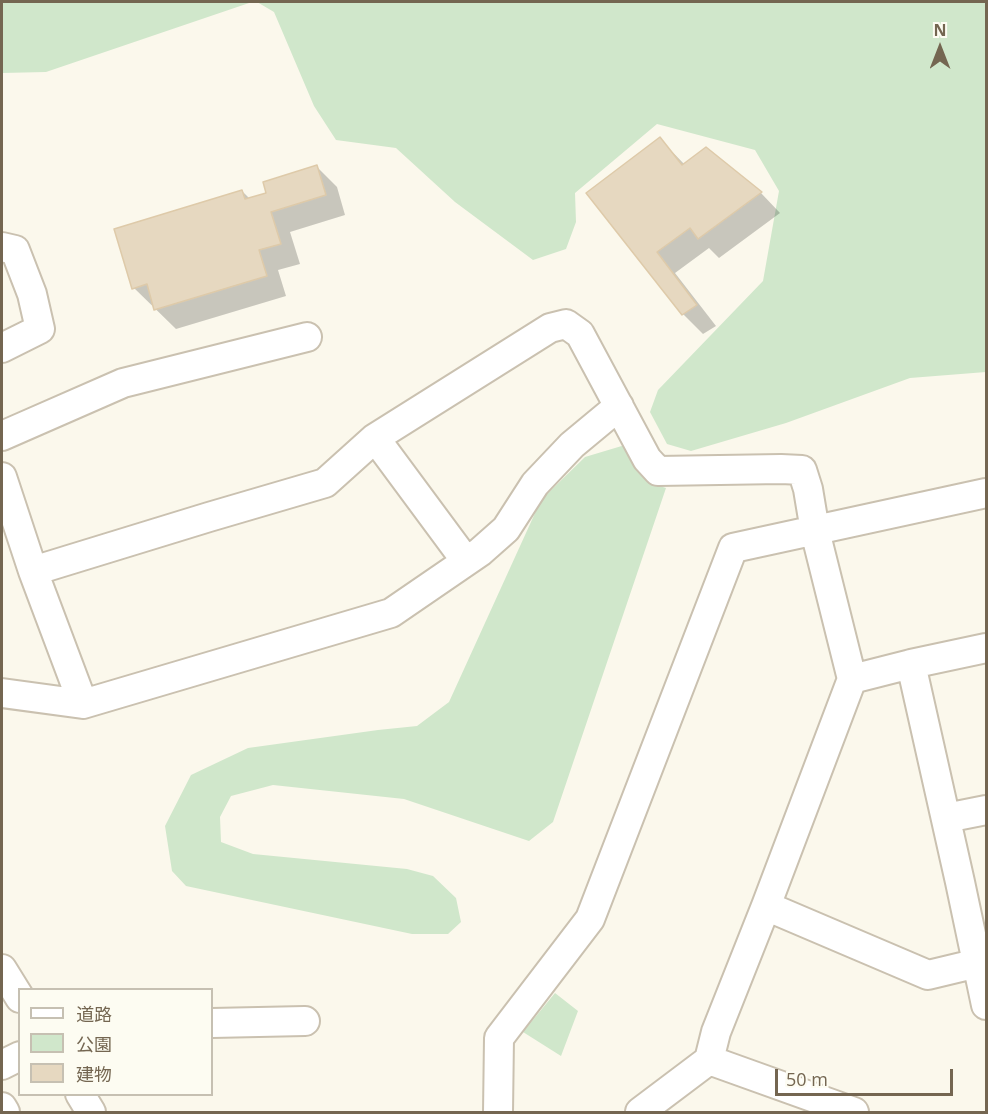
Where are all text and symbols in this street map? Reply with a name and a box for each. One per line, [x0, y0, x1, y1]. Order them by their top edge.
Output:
north arrow [910, 18, 970, 78]
text: N [933, 19, 947, 41]
legend [18, 988, 213, 1096]
text: 道路 [76, 1002, 112, 1026]
text: 公園 [76, 1032, 112, 1056]
scale bar [778, 1057, 956, 1095]
text: 建物 [76, 1062, 112, 1086]
text: 50 m [786, 1067, 828, 1091]

